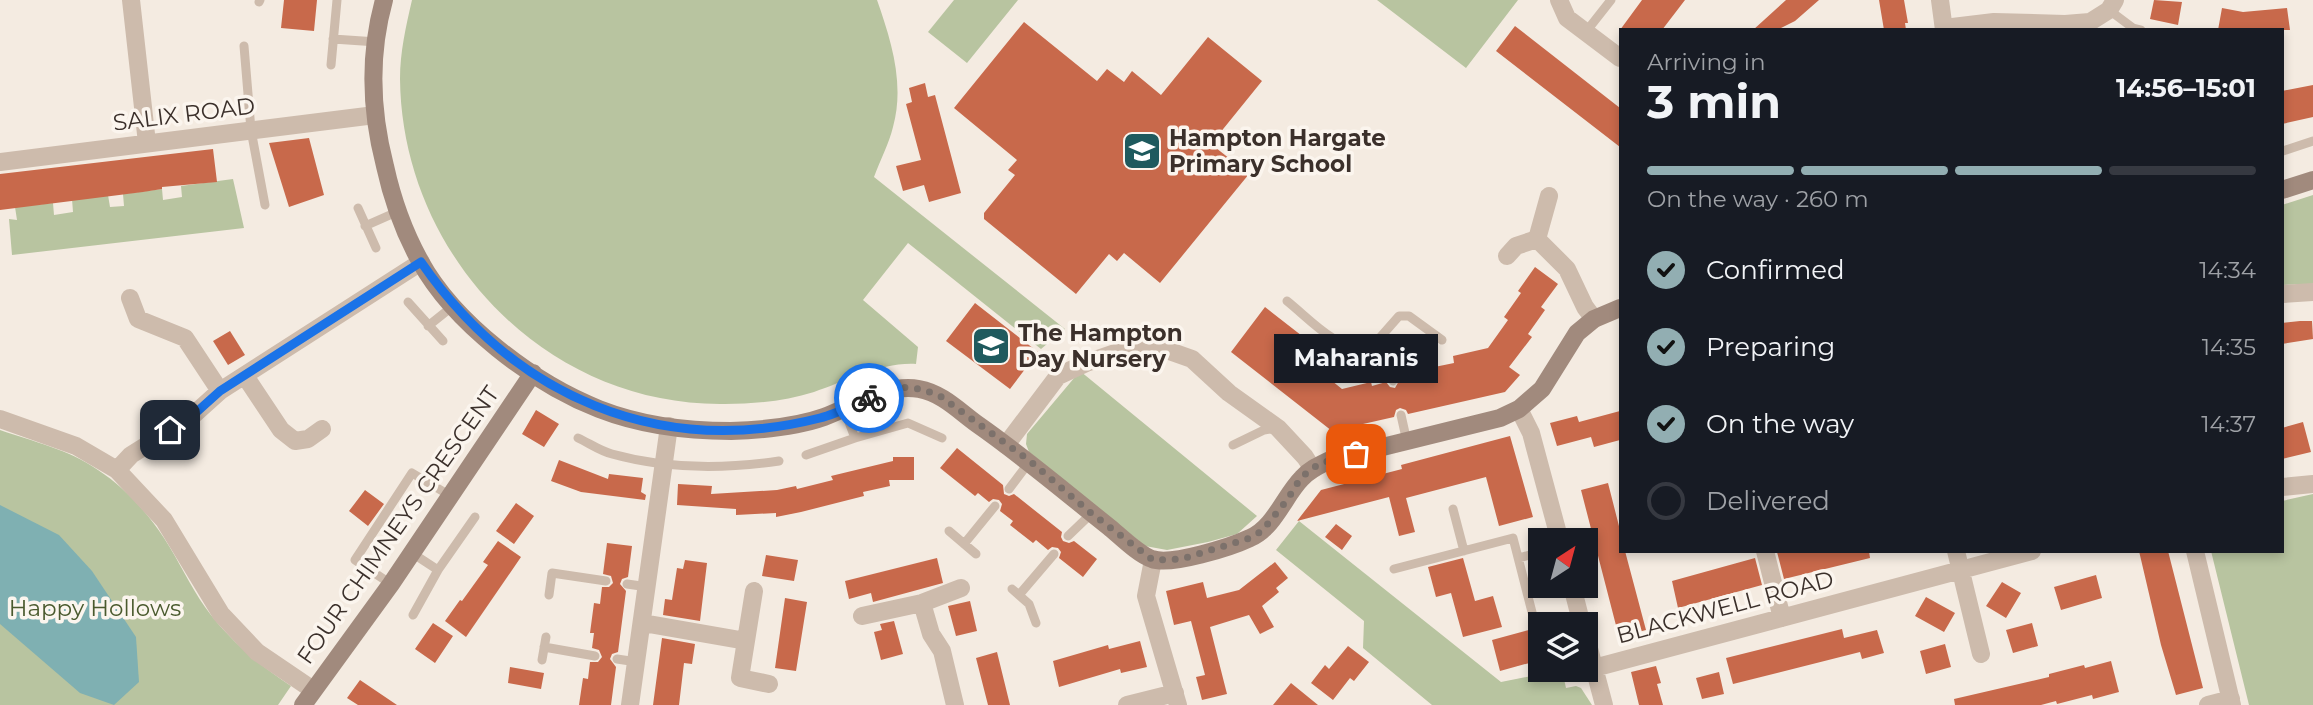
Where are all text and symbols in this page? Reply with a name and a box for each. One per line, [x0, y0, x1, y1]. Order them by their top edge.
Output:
text: Arriving in [1647, 48, 1766, 76]
text: 14:56–15:01 [2116, 72, 2256, 104]
text: 3 min [1647, 73, 1781, 130]
street label: SALIX ROAD [111, 91, 257, 137]
place label: Hampton Hargate Primary School [1169, 124, 1386, 178]
school or university icon: Hampton Hargate Primary School [1121, 130, 1163, 172]
text: On the way · 260 m [1647, 185, 1869, 213]
icon: check [1647, 251, 1685, 289]
text: Confirmed [1706, 254, 1845, 286]
text: 14:34 [2199, 256, 2256, 284]
place label: The Hampton Day Nursery [1018, 319, 1183, 373]
school or university icon: The Hampton Day Nursery [970, 325, 1012, 367]
icon: check [1647, 328, 1685, 366]
text: Preparing [1706, 331, 1835, 363]
text: 14:35 [2202, 333, 2256, 361]
callout: Maharanis [1274, 335, 1438, 384]
text: Maharanis [1294, 344, 1418, 372]
courier [834, 363, 904, 433]
icon: bike [850, 379, 888, 417]
street label: FOUR CHIMNEYS CRESCENT [291, 380, 505, 669]
pin [140, 400, 200, 460]
icon: check [1647, 405, 1685, 443]
text: On the way [1706, 408, 1854, 440]
text: 14:37 [2201, 410, 2256, 438]
icon: home [151, 411, 189, 449]
pin [1326, 424, 1386, 484]
icon: bag [1337, 435, 1375, 473]
text: Delivered [1706, 485, 1830, 517]
north arrow [1528, 528, 1598, 598]
map controls [1528, 528, 1598, 682]
street label: BLACKWELL ROAD [1613, 565, 1837, 649]
park label: Happy Hollows [9, 594, 181, 622]
button: layers [1528, 612, 1598, 682]

